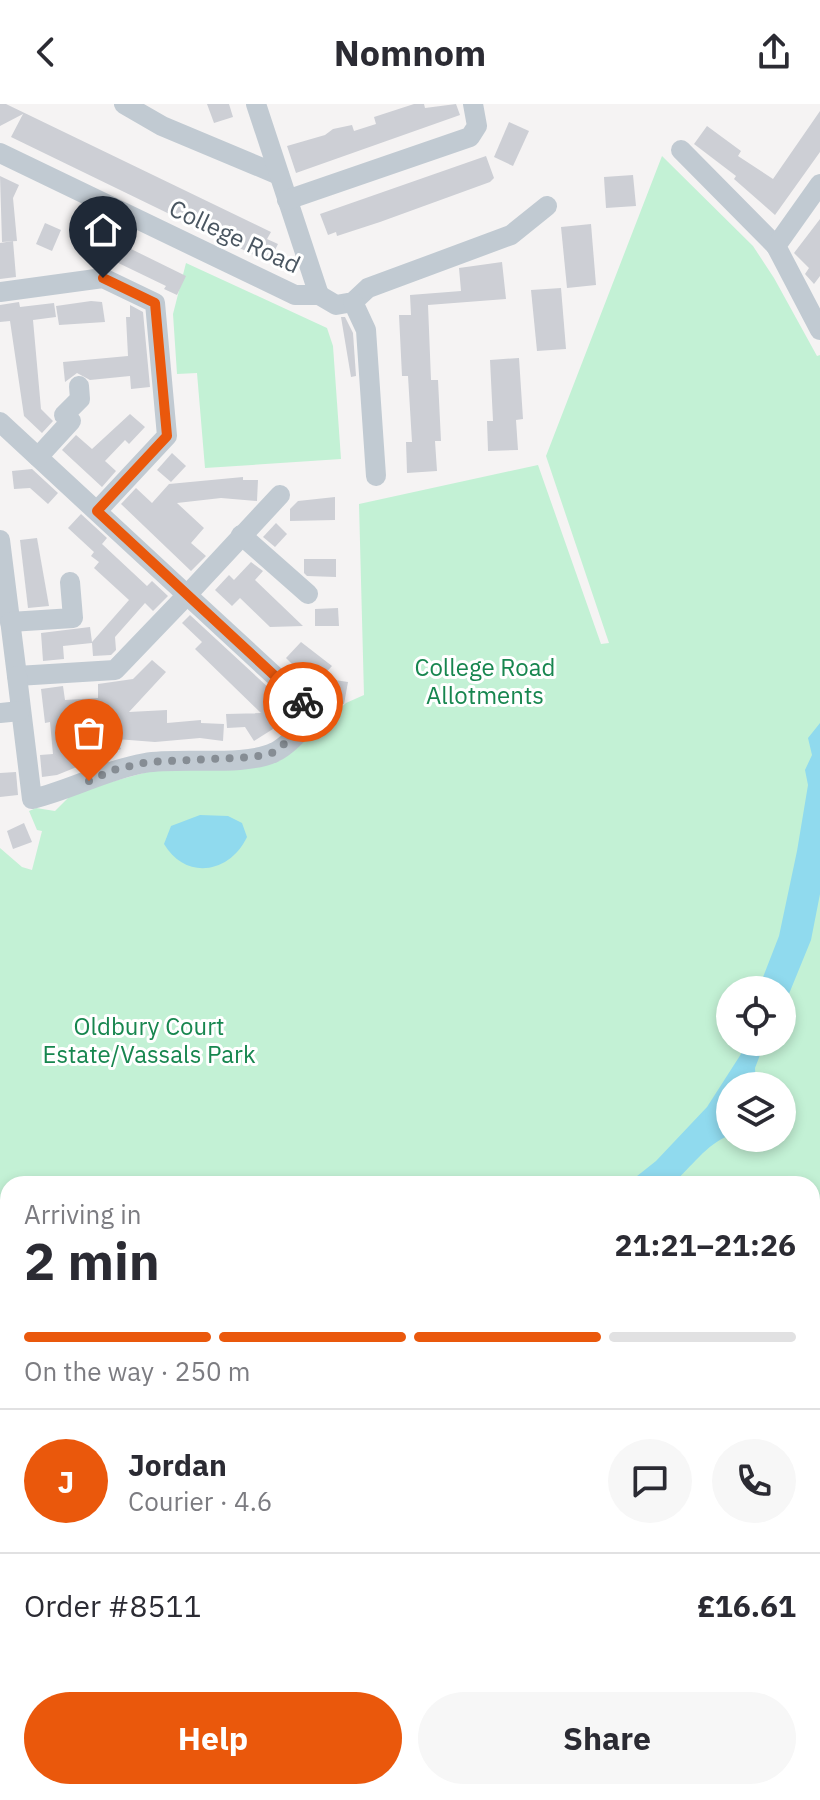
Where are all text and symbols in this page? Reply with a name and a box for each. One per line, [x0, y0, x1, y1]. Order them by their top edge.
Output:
text: Nomnom [334, 29, 486, 76]
icon: back [24, 30, 68, 74]
icon: share [752, 30, 796, 74]
street label: College Road [164, 192, 306, 280]
pin [69, 196, 137, 278]
icon: home [81, 208, 125, 252]
park label: College Road Allotments [415, 651, 556, 711]
courier [263, 662, 343, 742]
icon: bike [281, 680, 325, 724]
pin [55, 699, 123, 781]
icon: bag [67, 711, 111, 755]
map controls [716, 976, 796, 1152]
button: locate [716, 976, 796, 1056]
park label: Oldbury Court Estate/Vassals Park [42, 1010, 256, 1070]
button: layers [716, 1072, 796, 1152]
text: Arriving in [24, 1197, 141, 1231]
text: 21:21–21:26 [615, 1225, 796, 1264]
text: 2 min [24, 1227, 160, 1294]
text: On the way · 250 m [24, 1354, 250, 1388]
button: chat [608, 1439, 692, 1523]
button: phone [712, 1439, 796, 1523]
text: Jordan [128, 1445, 227, 1484]
text: J [58, 1462, 74, 1501]
text: Courier · 4.6 [128, 1484, 272, 1518]
text: Order #8511 [24, 1586, 201, 1625]
text: £16.61 [697, 1586, 796, 1625]
button: Help [24, 1692, 402, 1784]
button: Share [418, 1692, 796, 1784]

